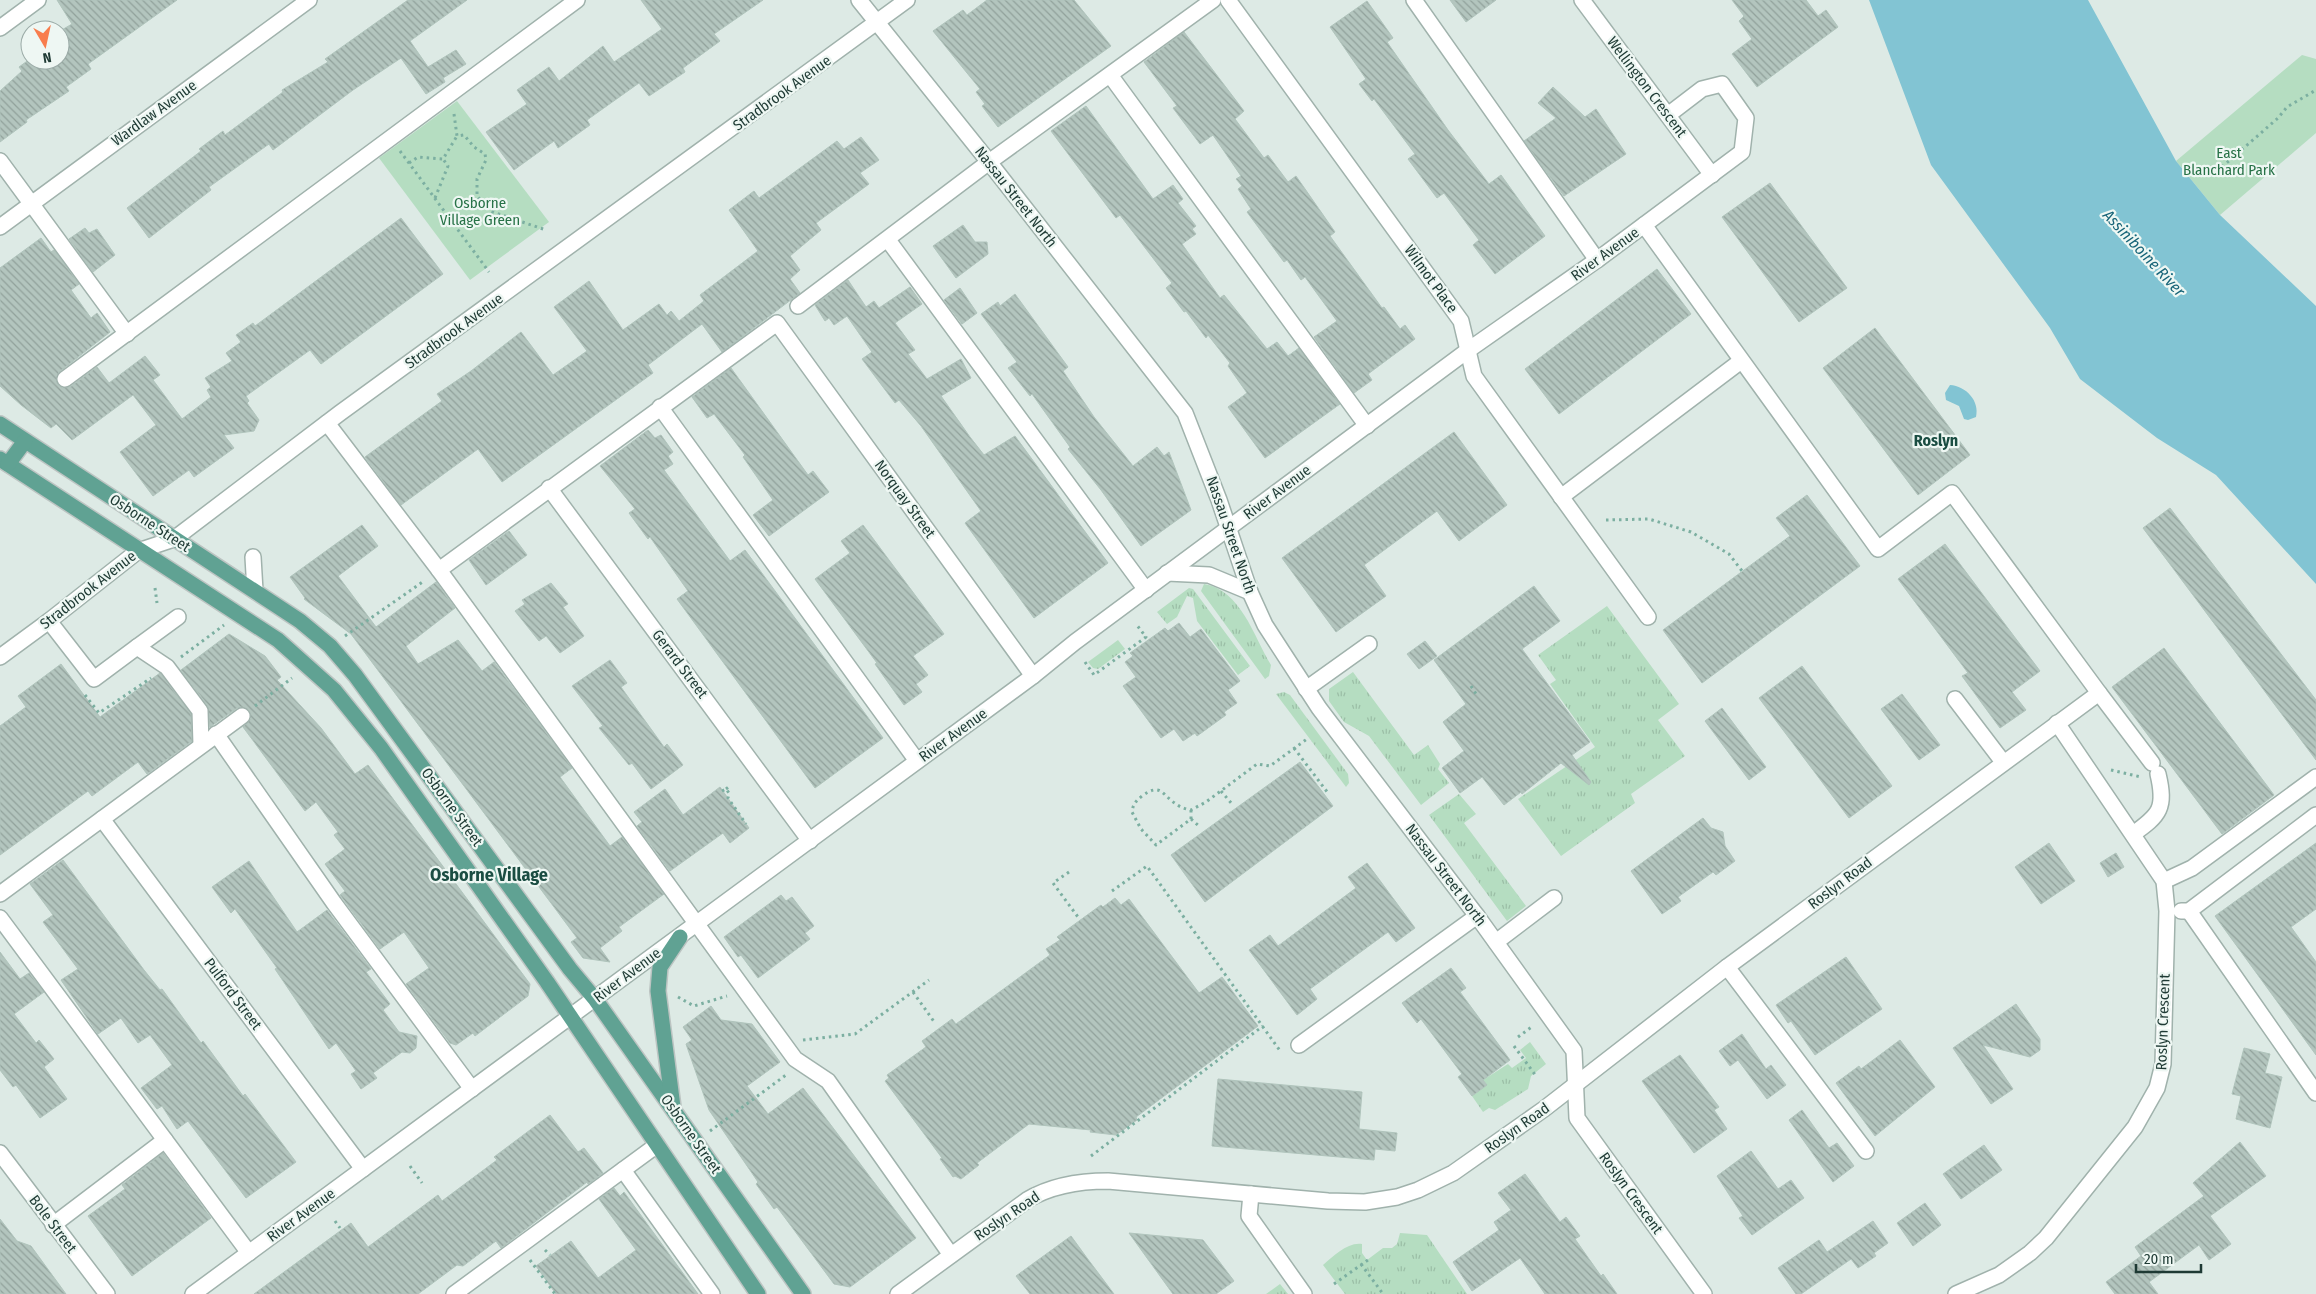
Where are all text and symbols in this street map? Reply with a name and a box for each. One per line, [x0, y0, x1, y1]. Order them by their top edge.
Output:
north arrow [20, 20, 70, 70]
street label: Wellington Crescent [1603, 33, 1691, 141]
text: N [41, 48, 52, 66]
street label: Stradbrook Avenue [730, 51, 834, 135]
street label: Wardlaw Avenue [108, 76, 200, 150]
street label: Nassau Street North [971, 143, 1061, 251]
park label: East Blanchard Park [2183, 144, 2275, 179]
park label: Osborne Village Green [440, 194, 520, 229]
water label: Assiniboine River [2098, 205, 2189, 301]
street label: River Avenue [1567, 223, 1643, 285]
street label: Wilmot Place [1400, 242, 1462, 316]
street label: Stradbrook Avenue [402, 289, 506, 373]
district label: Roslyn [1914, 431, 1958, 450]
street label: Norquay Street [871, 457, 939, 542]
street label: River Avenue [1240, 461, 1314, 523]
street label: Nassau Street North [1202, 474, 1260, 596]
street label: Osborne Street [106, 490, 194, 556]
street label: Stradbrook Avenue [36, 547, 140, 633]
street label: Gerard Street [648, 626, 712, 702]
street label: River Avenue [915, 704, 991, 766]
street label: Osborne Street [417, 764, 487, 850]
street label: Nassau Street North [1402, 820, 1490, 930]
street label: Roslyn Road [1805, 853, 1875, 913]
district label: Osborne Village [430, 864, 548, 886]
street label: River Avenue [590, 944, 664, 1006]
street label: Pulford Street [200, 955, 266, 1033]
street label: Roslyn Crescent [2152, 973, 2174, 1071]
street label: Osborne Street [657, 1091, 725, 1177]
street label: Roslyn Road [1481, 1099, 1553, 1157]
street label: Roslyn Crescent [1595, 1149, 1667, 1237]
street label: River Avenue [263, 1184, 339, 1246]
street label: Roslyn Road [971, 1187, 1043, 1245]
street label: Bole Street [25, 1192, 81, 1257]
scale bar [2136, 1242, 2201, 1274]
text: 20 m [2144, 1250, 2174, 1268]

